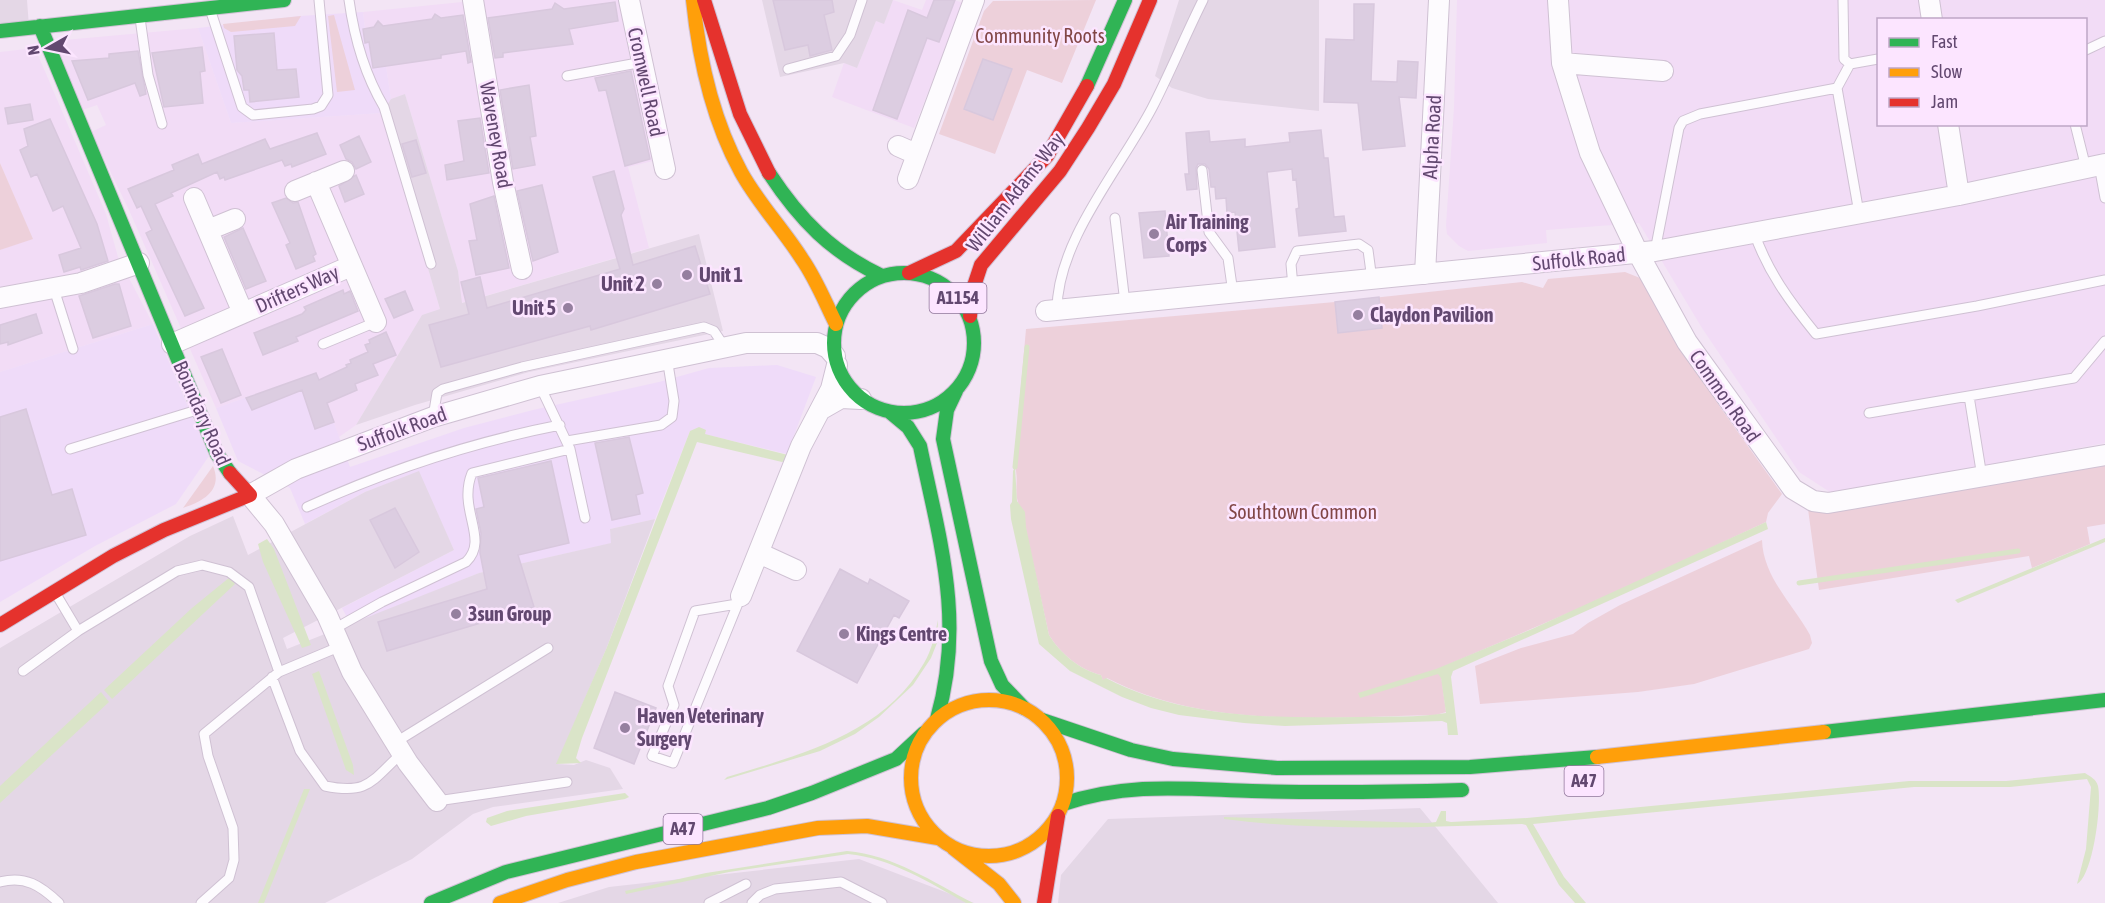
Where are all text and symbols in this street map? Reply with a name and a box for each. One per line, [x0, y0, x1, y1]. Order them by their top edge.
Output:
north arrow [18, 18, 78, 78]
legend [1877, 18, 2087, 126]
park label: Community Roots [975, 24, 1105, 47]
street label: Cromwell Road [624, 25, 669, 139]
text: Fast [1931, 31, 1958, 52]
text: N [24, 44, 43, 56]
text: Slow [1931, 61, 1962, 82]
street label: Waveney Road [476, 80, 517, 190]
text: Jam [1931, 91, 1958, 112]
street label: Alpha Road [1418, 94, 1445, 180]
street label: William Adams Way [961, 127, 1068, 256]
place label: Air Training Corps [1165, 210, 1249, 256]
marker: Air Training Corps [1147, 227, 1161, 241]
street label: Suffolk Road [1531, 242, 1627, 275]
street label: Drifters Way [251, 260, 342, 317]
place label: Unit 1 [699, 263, 743, 286]
marker: Unit 1 [680, 268, 694, 282]
place label: Unit 2 [601, 272, 645, 295]
marker: Unit 2 [650, 277, 664, 291]
road number: A1154 [930, 283, 986, 313]
place label: Unit 5 [512, 296, 556, 319]
marker: Unit 5 [561, 301, 575, 315]
place label: Claydon Pavilion [1370, 303, 1494, 326]
marker: Claydon Pavilion [1351, 308, 1365, 322]
street label: Common Road [1685, 345, 1766, 446]
street label: Boundary Road [169, 357, 236, 469]
street label: Suffolk Road [354, 402, 450, 455]
park label: Southtown Common [1229, 500, 1377, 523]
place label: 3sun Group [468, 602, 552, 625]
marker: 3sun Group [449, 607, 463, 621]
place label: Kings Centre [856, 622, 947, 645]
marker: Kings Centre [837, 627, 851, 641]
place label: Haven Veterinary Surgery [637, 704, 765, 750]
marker: Haven Veterinary Surgery [618, 721, 632, 735]
road number: A47 [1564, 766, 1604, 796]
road number: A47 [664, 814, 702, 844]

